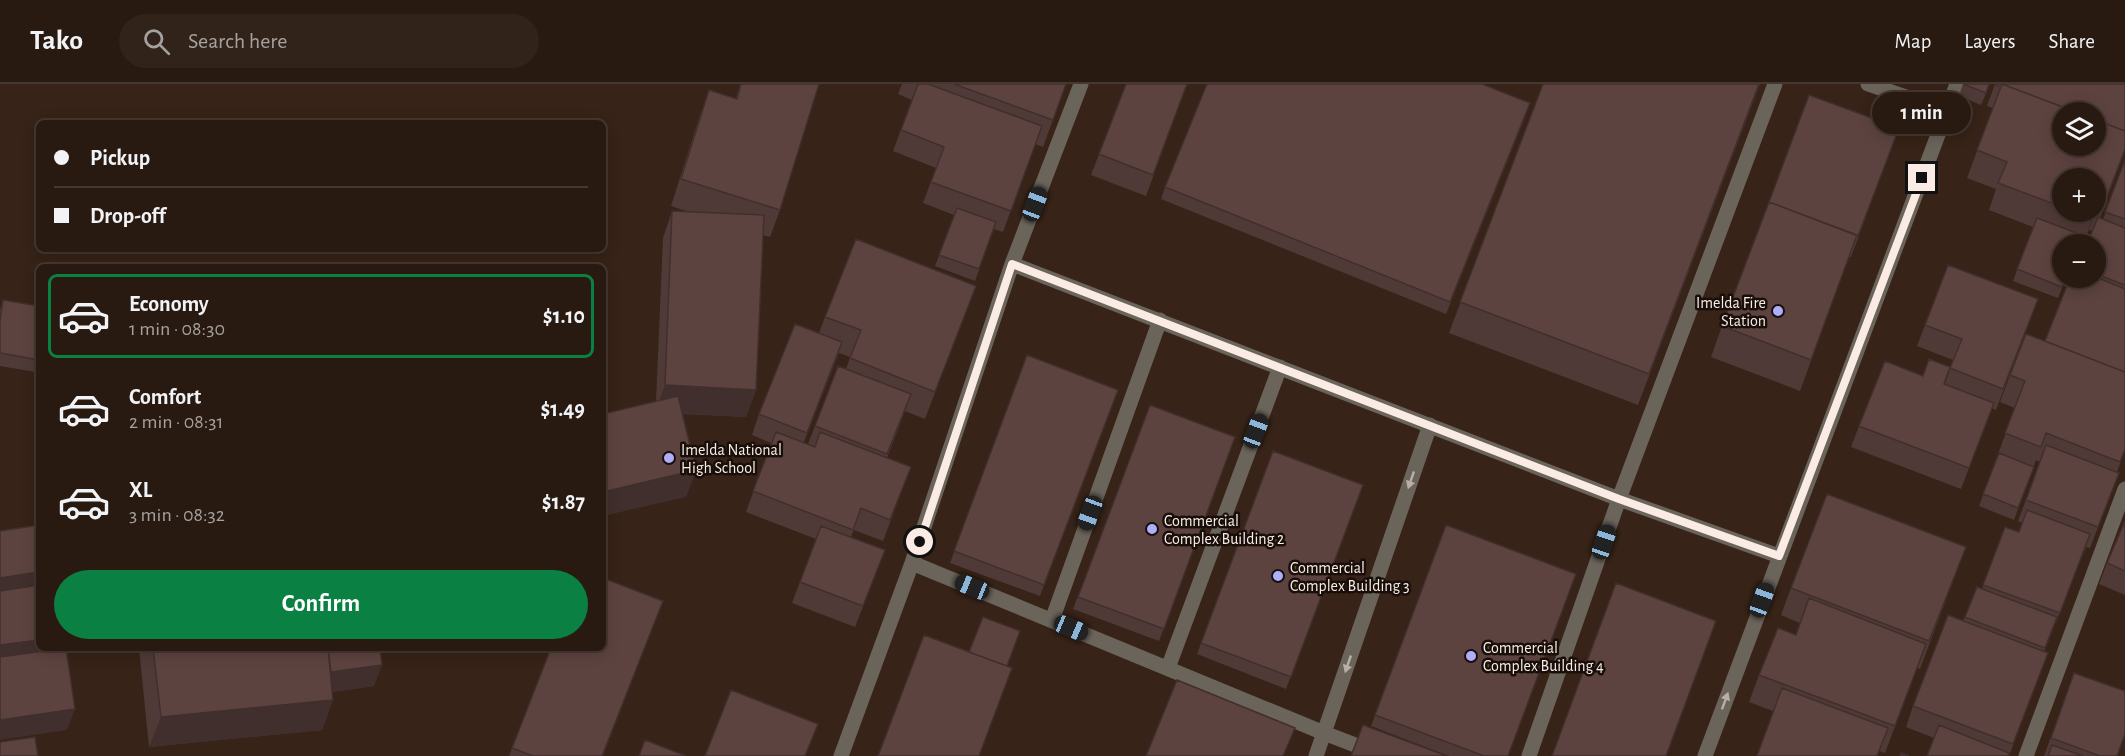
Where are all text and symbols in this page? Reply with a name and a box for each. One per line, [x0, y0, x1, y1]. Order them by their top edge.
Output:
search box [119, 14, 539, 68]
icon: search [140, 25, 173, 58]
text: Tako [30, 27, 83, 55]
text: Search here [188, 30, 288, 52]
text: Map [1895, 31, 1931, 52]
text: Layers [1964, 31, 2015, 52]
text: Share [2048, 31, 2095, 52]
callout: 1 min [1872, 91, 1972, 133]
map controls [2052, 102, 2106, 288]
button: layers [2052, 102, 2106, 156]
text: 1 min [1900, 103, 1943, 123]
text: Pickup [90, 147, 150, 169]
route end [1908, 164, 1935, 191]
button: + [2052, 168, 2106, 222]
car [1020, 184, 1050, 224]
text: Drop-off [90, 205, 166, 227]
button: − [2052, 234, 2106, 288]
icon: car [57, 289, 111, 343]
text: Economy [129, 293, 209, 315]
place label: Imelda Fire Station [1696, 295, 1766, 329]
marker: Imelda Fire Station [1771, 304, 1785, 318]
text: $1.10 [543, 305, 585, 327]
text: 1 min · 08:30 [129, 319, 225, 339]
icon: car [57, 382, 111, 436]
text: Comfort [129, 386, 201, 408]
text: $1.49 [540, 398, 585, 420]
car [1241, 411, 1271, 451]
text: 2 min · 08:31 [129, 412, 223, 432]
place label: Imelda National High School [681, 442, 782, 476]
marker: Imelda National High School [662, 451, 676, 465]
one-way arrow [1405, 471, 1415, 489]
icon: car [57, 475, 111, 529]
text: XL [129, 479, 152, 501]
text: $1.87 [542, 491, 585, 513]
car [1075, 493, 1105, 533]
text: 3 min · 08:32 [129, 505, 225, 525]
place label: Commercial Complex Building 2 [1164, 513, 1284, 547]
marker: Commercial Complex Building 2 [1145, 522, 1159, 536]
car [1590, 522, 1618, 562]
route start [906, 528, 933, 555]
place label: Commercial Complex Building 3 [1290, 560, 1410, 594]
marker: Commercial Complex Building 3 [1271, 569, 1285, 583]
button: Confirm [54, 570, 588, 639]
car [952, 572, 992, 602]
car [1747, 580, 1777, 620]
car [1051, 613, 1091, 643]
place label: Commercial Complex Building 4 [1483, 640, 1604, 674]
marker: Commercial Complex Building 4 [1464, 649, 1478, 663]
one-way arrow [1342, 655, 1352, 673]
one-way arrow [1721, 692, 1731, 710]

